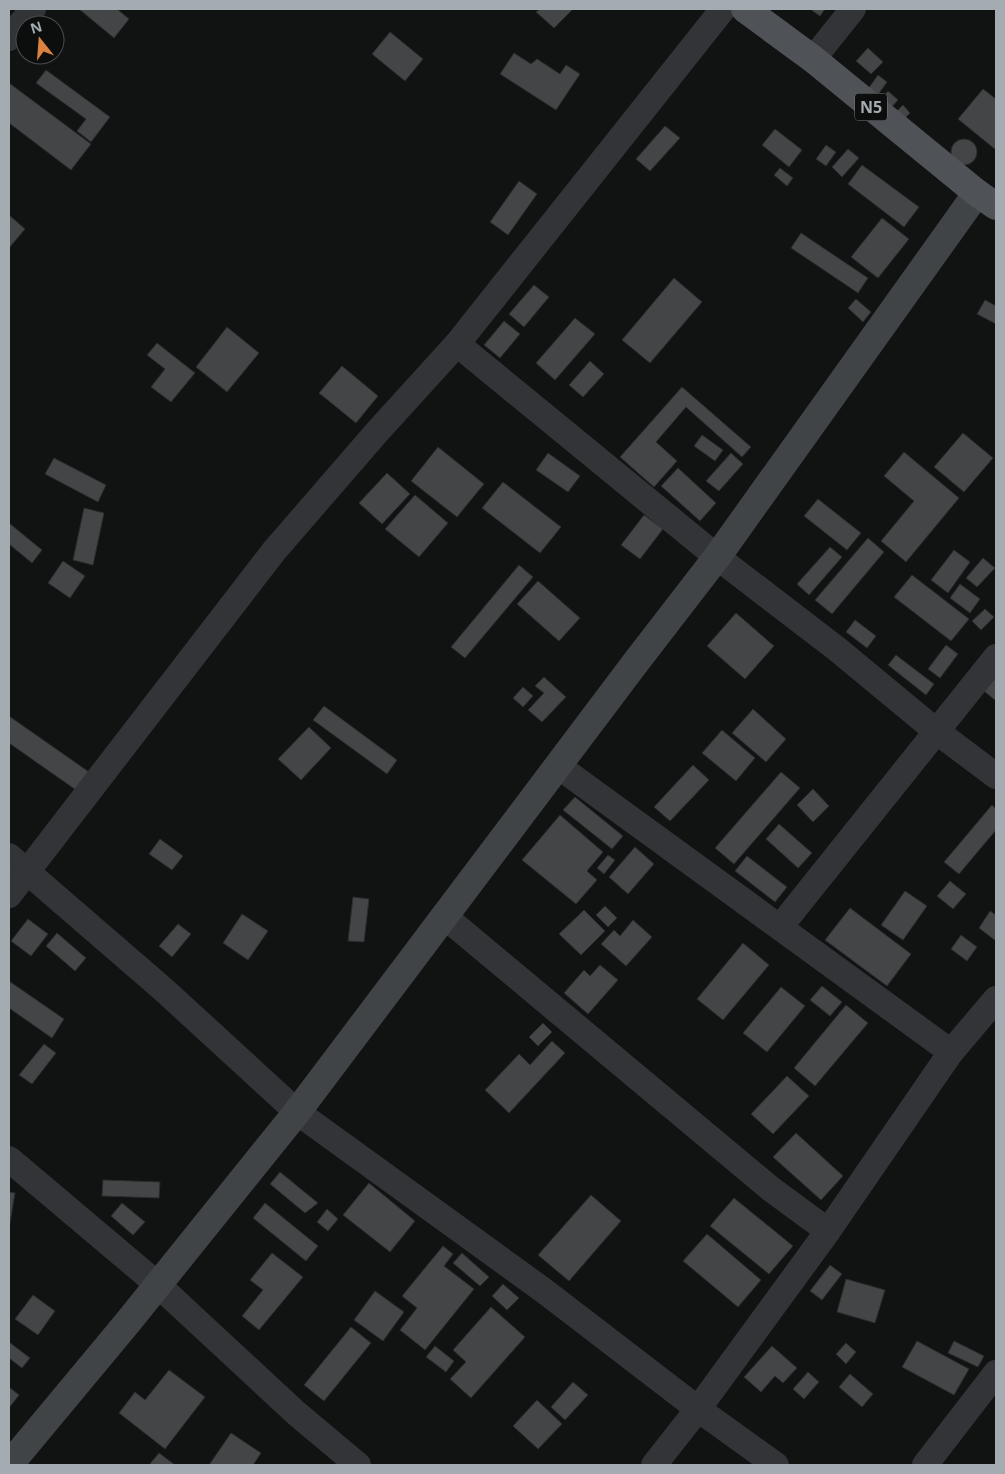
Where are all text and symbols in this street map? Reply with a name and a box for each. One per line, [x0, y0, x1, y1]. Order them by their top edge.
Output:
north arrow [15, 15, 65, 65]
text: N [28, 16, 44, 38]
road number: N5 [855, 94, 887, 120]

